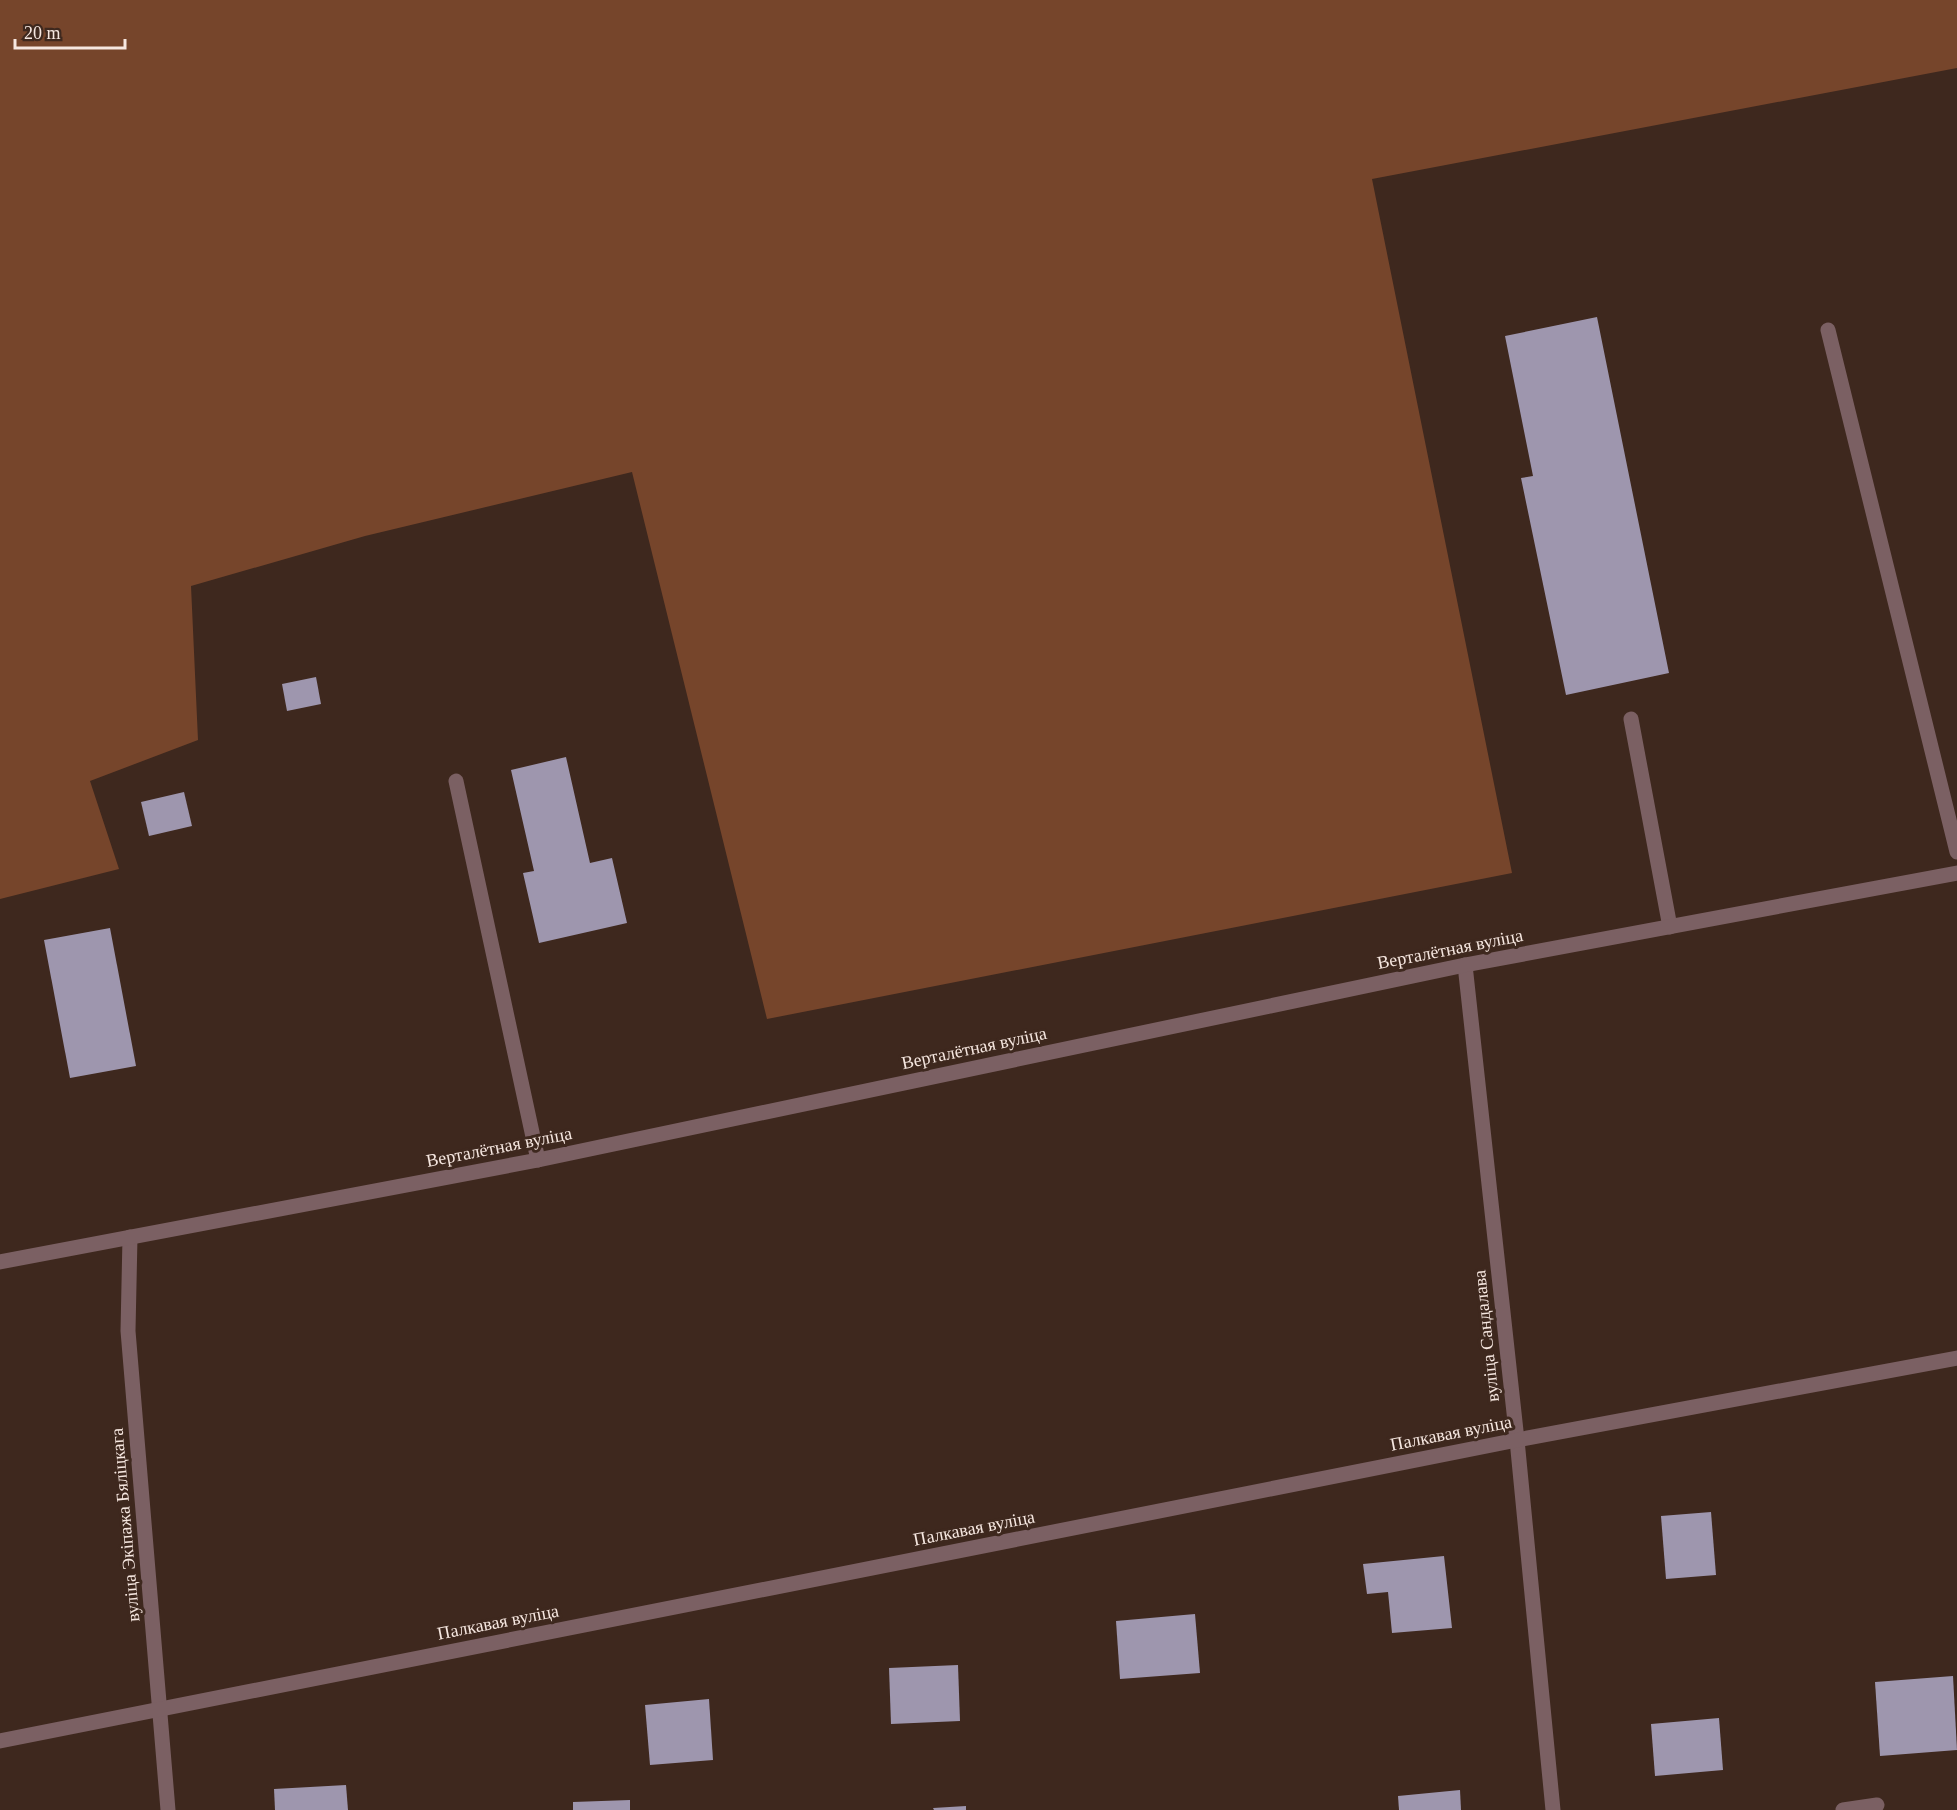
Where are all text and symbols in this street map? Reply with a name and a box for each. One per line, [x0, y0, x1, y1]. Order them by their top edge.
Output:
scale bar [15, 12, 124, 50]
text: 20 m [24, 23, 61, 43]
street label: Верталётная вуліца [1375, 925, 1525, 973]
street label: Верталётная вуліца [900, 1023, 1048, 1073]
street label: Верталётная вуліца [424, 1123, 574, 1171]
street label: вуліца Сандалава [1469, 1269, 1503, 1403]
street label: Палкавая вуліца [1389, 1411, 1513, 1455]
street label: вуліца Экіпажа Бяліцкага [107, 1427, 143, 1623]
street label: Палкавая вуліца [912, 1506, 1036, 1550]
street label: Палкавая вуліца [436, 1600, 560, 1644]

